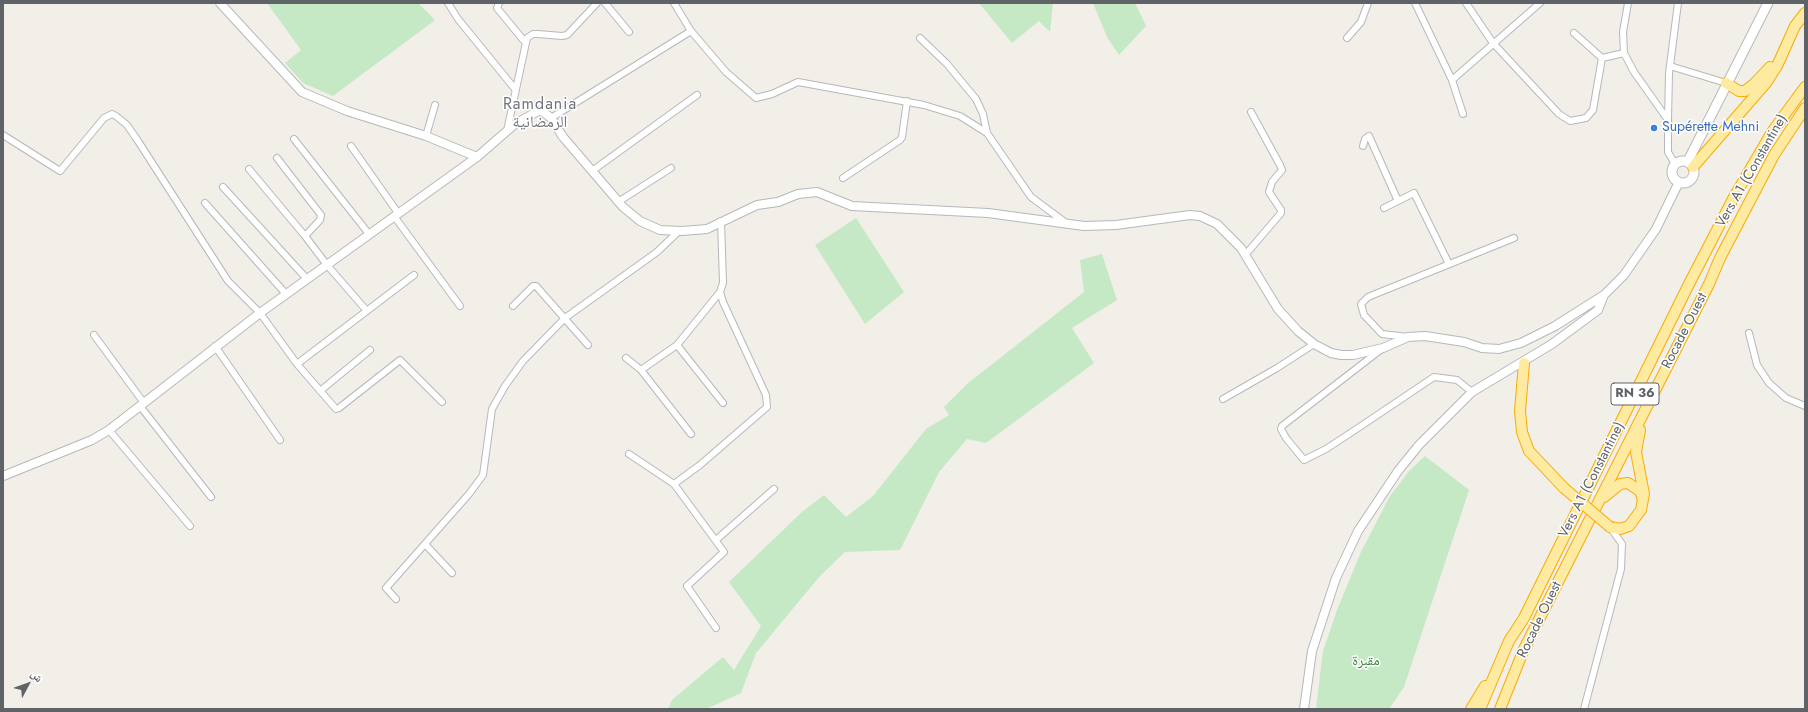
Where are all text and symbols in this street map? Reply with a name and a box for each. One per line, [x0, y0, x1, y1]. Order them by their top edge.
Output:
district label: Ramdania الرمضانية [503, 95, 577, 133]
street label: Vers A1 (Constantine) [1713, 112, 1791, 230]
place label: Supérette Mehni [1662, 120, 1759, 136]
marker: Supérette Mehni [1649, 123, 1659, 133]
street label: Rocade Ouest [1659, 290, 1711, 372]
road number: RN 36 [1611, 383, 1659, 405]
street label: Vers A1 (Constantine) [1556, 419, 1628, 541]
street label: Rocade Ouest [1514, 579, 1566, 661]
park label: مقبرة [1352, 654, 1380, 670]
north arrow [8, 664, 48, 704]
text: ش [27, 666, 47, 686]

